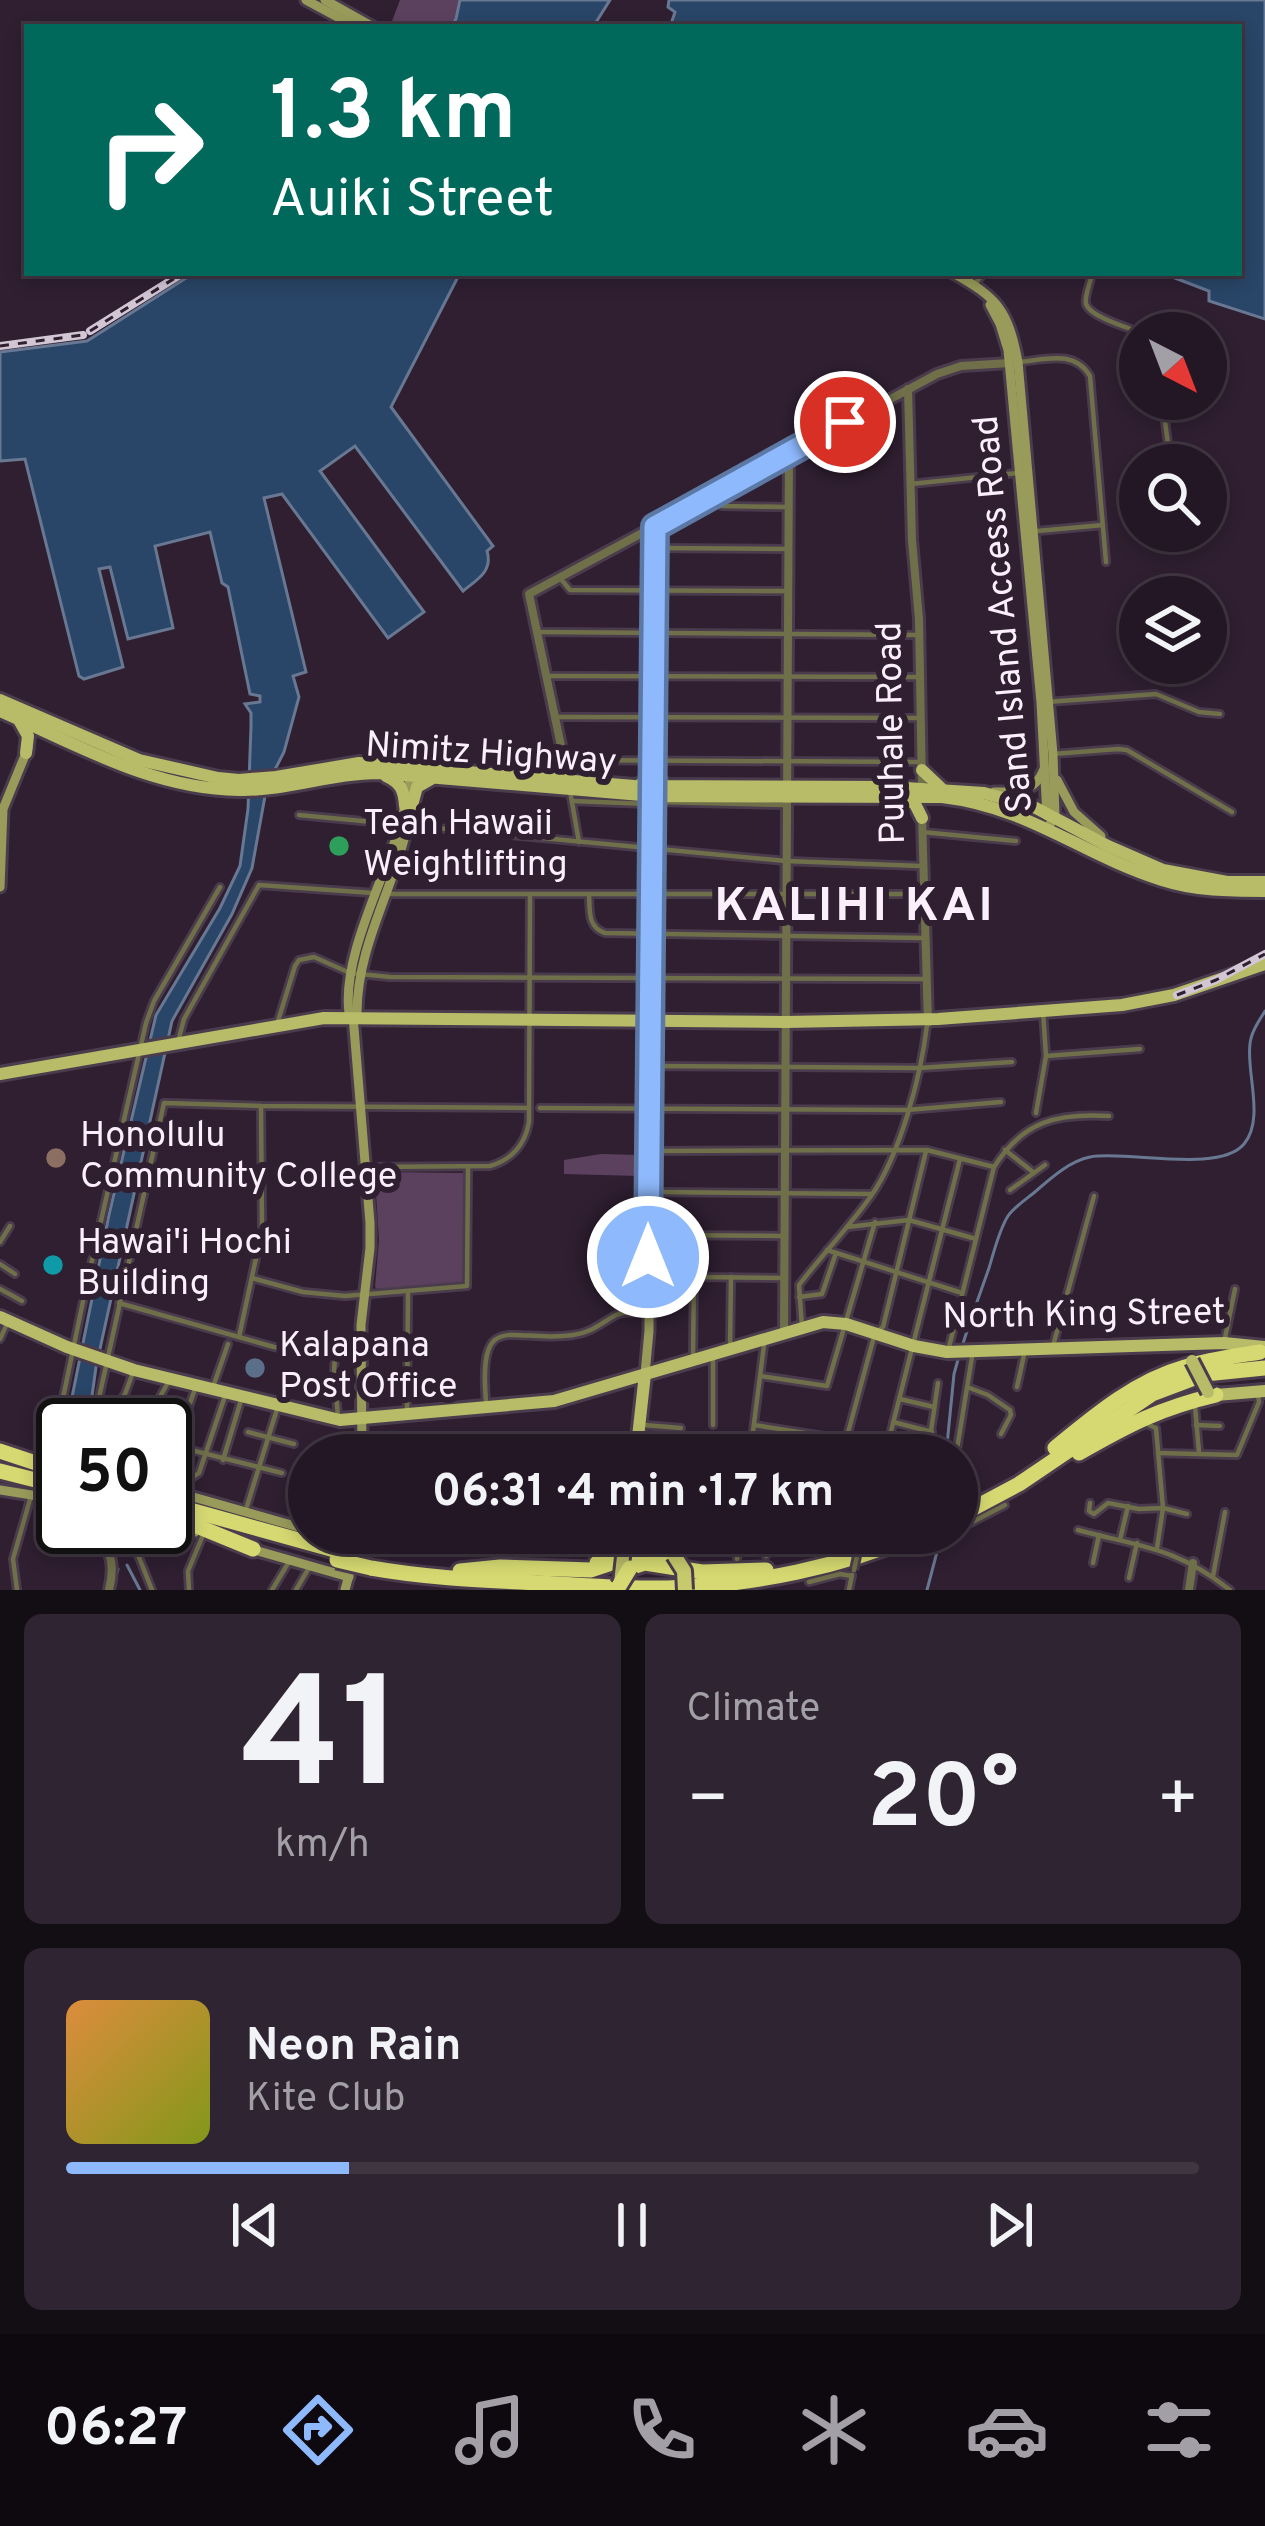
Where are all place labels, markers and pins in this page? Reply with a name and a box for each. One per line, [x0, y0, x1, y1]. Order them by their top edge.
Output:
pin [794, 371, 896, 473]
place label: Teah Hawaii Weightlifting [363, 802, 568, 889]
marker: Teah Hawaii Weightlifting [326, 833, 352, 859]
place label: Honolulu Community College [80, 1114, 397, 1201]
marker: Honolulu Community College [43, 1145, 69, 1171]
place label: Hawai'i Hochi Building [77, 1221, 292, 1308]
marker: Hawai'i Hochi Building [40, 1252, 66, 1278]
place label: Kalapana Post Office [279, 1324, 457, 1411]
marker: Kalapana Post Office [242, 1355, 268, 1381]

